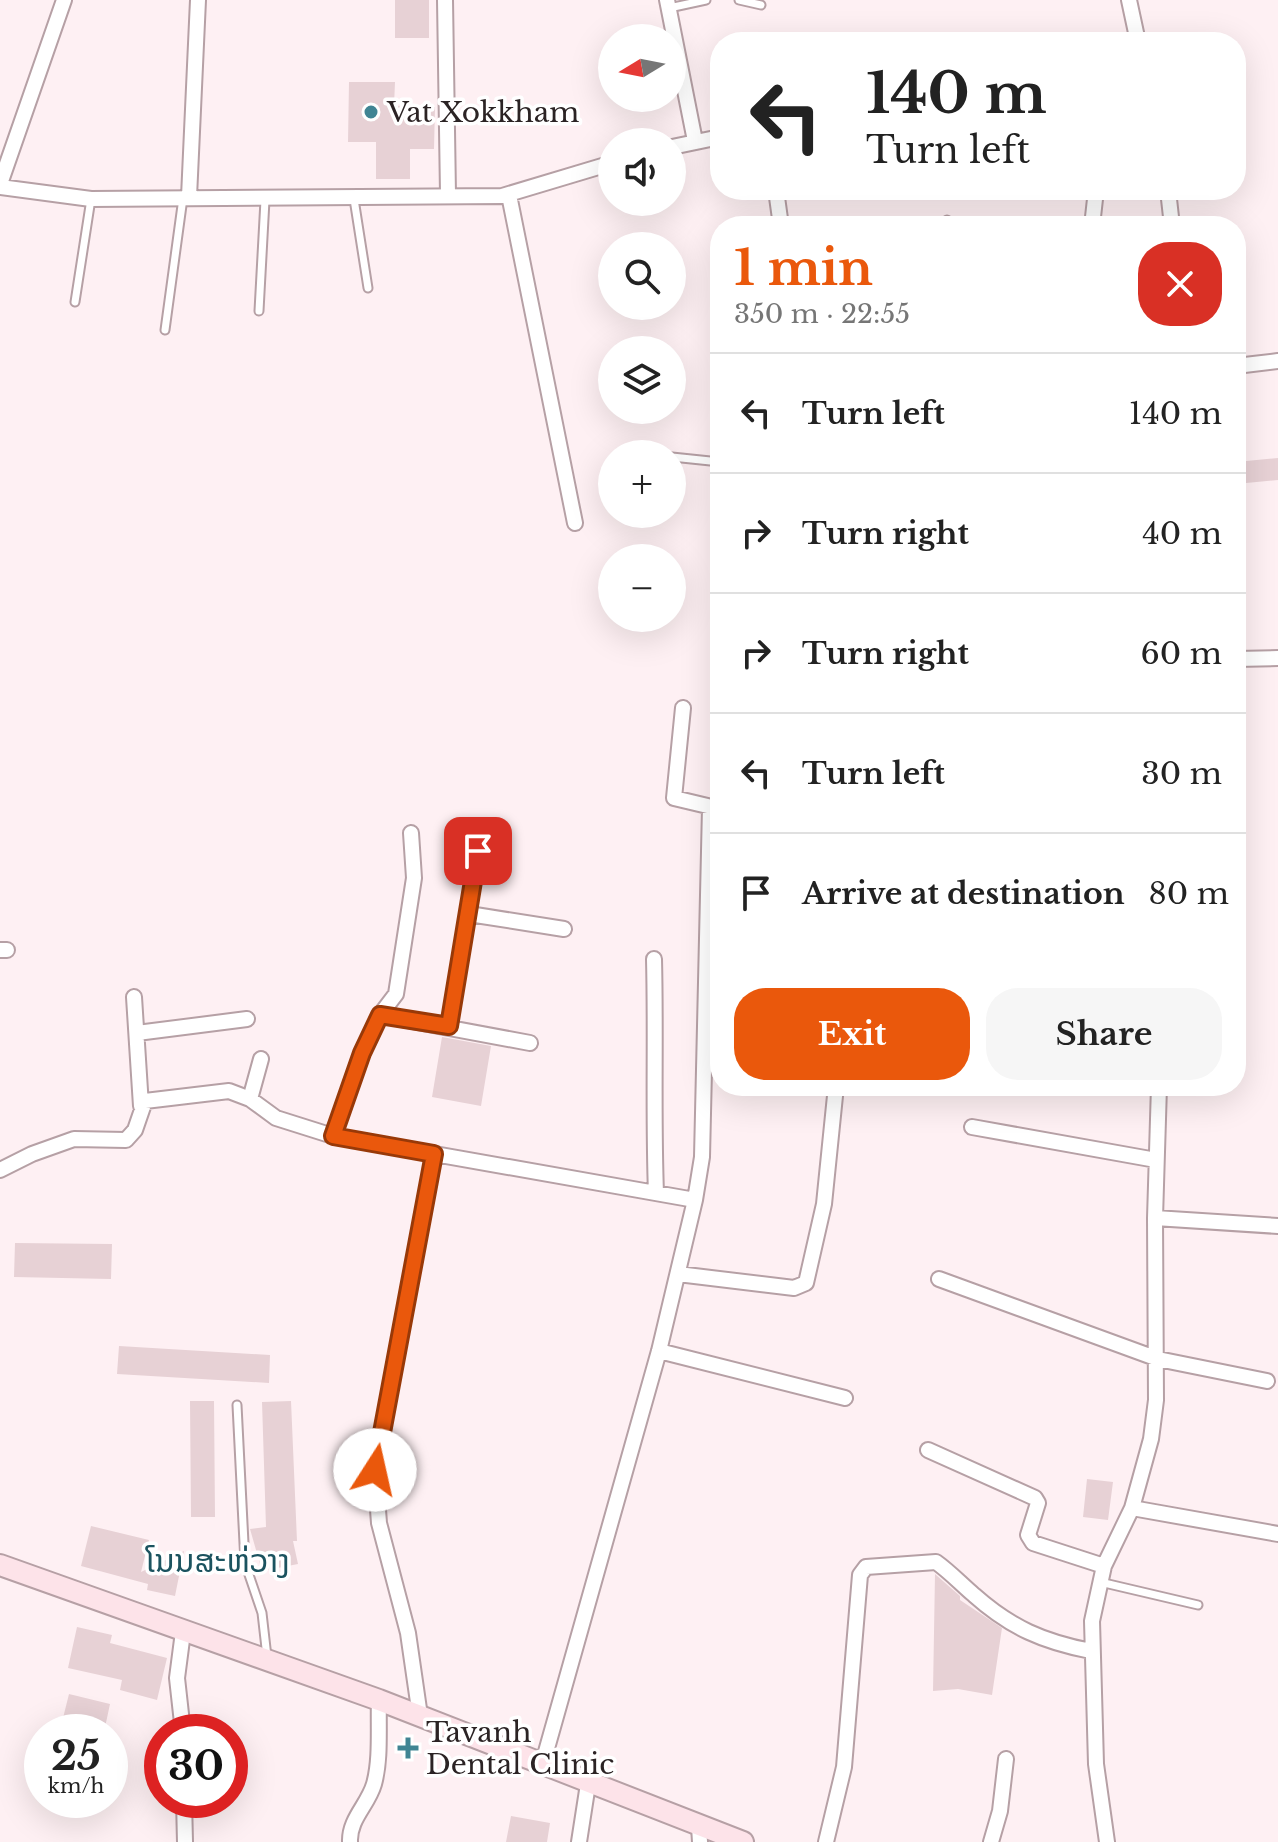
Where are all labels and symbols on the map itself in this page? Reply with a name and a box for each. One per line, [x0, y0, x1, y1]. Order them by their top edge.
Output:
north arrow [598, 24, 686, 112]
place label: Vat Xokkham [386, 95, 579, 130]
marker: Vat Xokkham [362, 103, 380, 121]
pin [444, 817, 512, 885]
position arrow [333, 1428, 417, 1512]
district label: ໂນນສະຫ່ວາງ [144, 1541, 290, 1581]
speed limit sign: 30 [144, 1714, 248, 1818]
place label: Tavanh Dental Clinic [426, 1715, 614, 1782]
marker: Tavanh Dental Clinic [397, 1737, 419, 1759]

